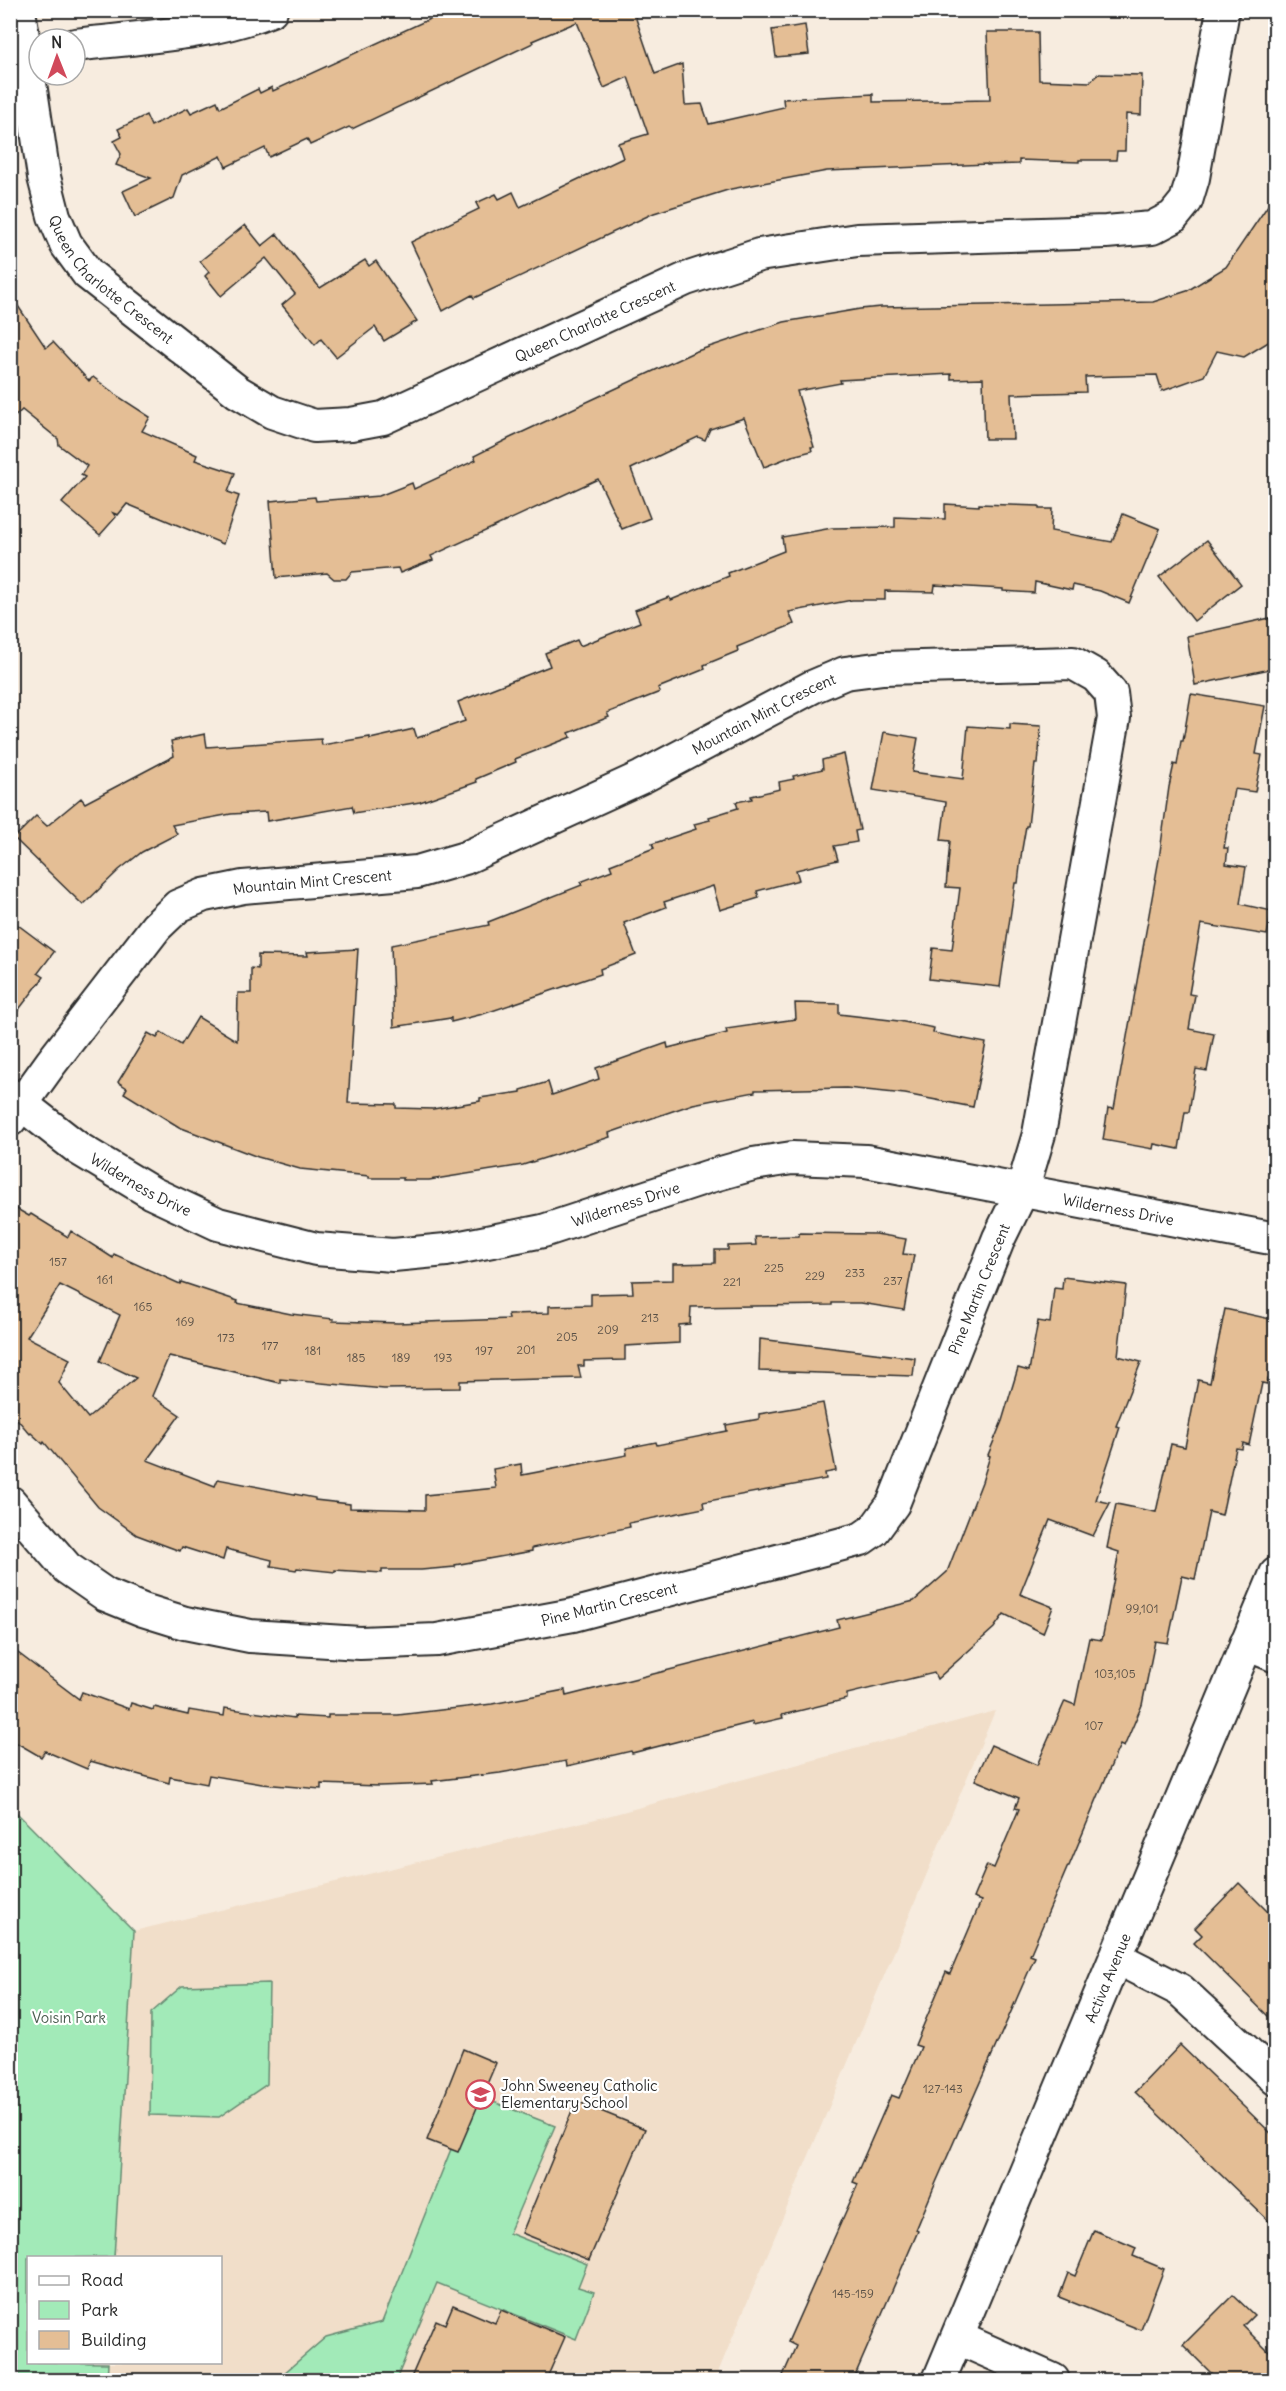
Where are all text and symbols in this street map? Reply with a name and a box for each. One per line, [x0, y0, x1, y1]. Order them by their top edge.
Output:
north arrow [27, 27, 87, 87]
text: N [51, 32, 62, 52]
street label: Queen Charlotte Crescent [45, 212, 178, 347]
street label: Queen Charlotte Crescent [512, 276, 678, 366]
street label: Mountain Mint Crescent [688, 669, 838, 758]
street label: Mountain Mint Crescent [231, 865, 392, 898]
street label: Wilderness Drive [87, 1149, 195, 1220]
street label: Wilderness Drive [569, 1177, 682, 1231]
street label: Wilderness Drive [1061, 1189, 1175, 1229]
street label: Pine Martin Crescent [944, 1221, 1014, 1357]
house number: 157 [49, 1254, 67, 1269]
house number: 225 [764, 1260, 784, 1275]
house number: 233 [845, 1265, 865, 1280]
house number: 229 [805, 1268, 825, 1283]
house number: 161 [97, 1272, 113, 1287]
house number: 237 [883, 1273, 903, 1288]
house number: 221 [723, 1274, 741, 1289]
house number: 165 [134, 1299, 152, 1314]
house number: 213 [641, 1310, 659, 1325]
house number: 169 [176, 1314, 194, 1329]
house number: 209 [597, 1322, 619, 1337]
house number: 205 [556, 1329, 578, 1344]
house number: 173 [217, 1330, 235, 1345]
house number: 177 [262, 1338, 278, 1353]
house number: 201 [516, 1342, 536, 1357]
house number: 181 [305, 1343, 321, 1358]
house number: 197 [475, 1343, 493, 1358]
house number: 185 [347, 1350, 365, 1365]
house number: 189 [392, 1350, 410, 1365]
house number: 193 [434, 1350, 452, 1365]
street label: Pine Martin Crescent [539, 1578, 679, 1630]
house number: 99,101 [1125, 1601, 1159, 1616]
house number: 103,105 [1094, 1666, 1136, 1681]
house number: 107 [1085, 1718, 1103, 1733]
street label: Activa Avenue [1080, 1930, 1134, 2025]
park label: Voisin Park [32, 2008, 106, 2027]
place label: John Sweeney Catholic Elementary School [501, 2076, 658, 2112]
school or university icon: John Sweeney Catholic Elementary School [464, 2078, 496, 2110]
house number: 127-143 [923, 2081, 963, 2096]
legend [27, 2256, 222, 2364]
text: Road [81, 2268, 124, 2291]
house number: 145-159 [832, 2286, 874, 2301]
text: Park [81, 2298, 118, 2321]
text: Building [81, 2328, 146, 2351]

